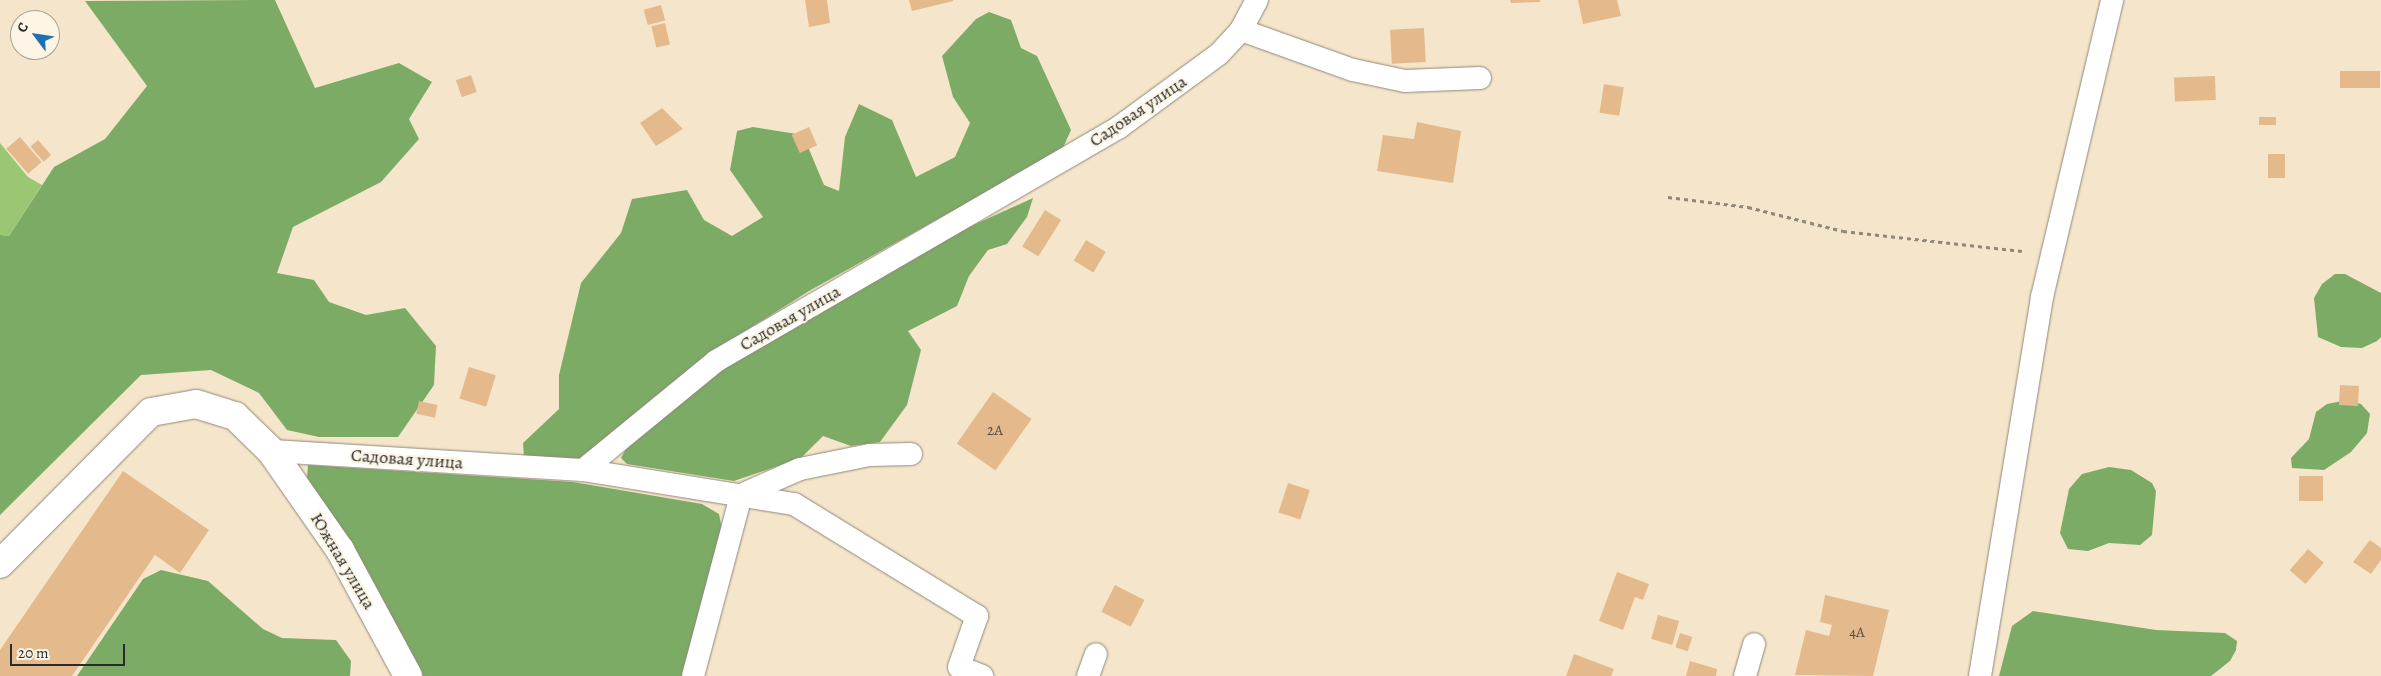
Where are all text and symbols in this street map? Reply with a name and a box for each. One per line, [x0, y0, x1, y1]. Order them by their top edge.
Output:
north arrow [10, 10, 60, 60]
text: С [12, 19, 33, 36]
street label: Садовая улица [1085, 71, 1191, 151]
street label: Садовая улица [736, 281, 844, 355]
house number: 2А [987, 422, 1003, 440]
street label: Садовая улица [350, 444, 464, 474]
street label: Южная улица [306, 509, 380, 613]
house number: 4А [1849, 624, 1865, 642]
scale bar [12, 634, 128, 666]
text: 20 m [18, 643, 49, 663]

